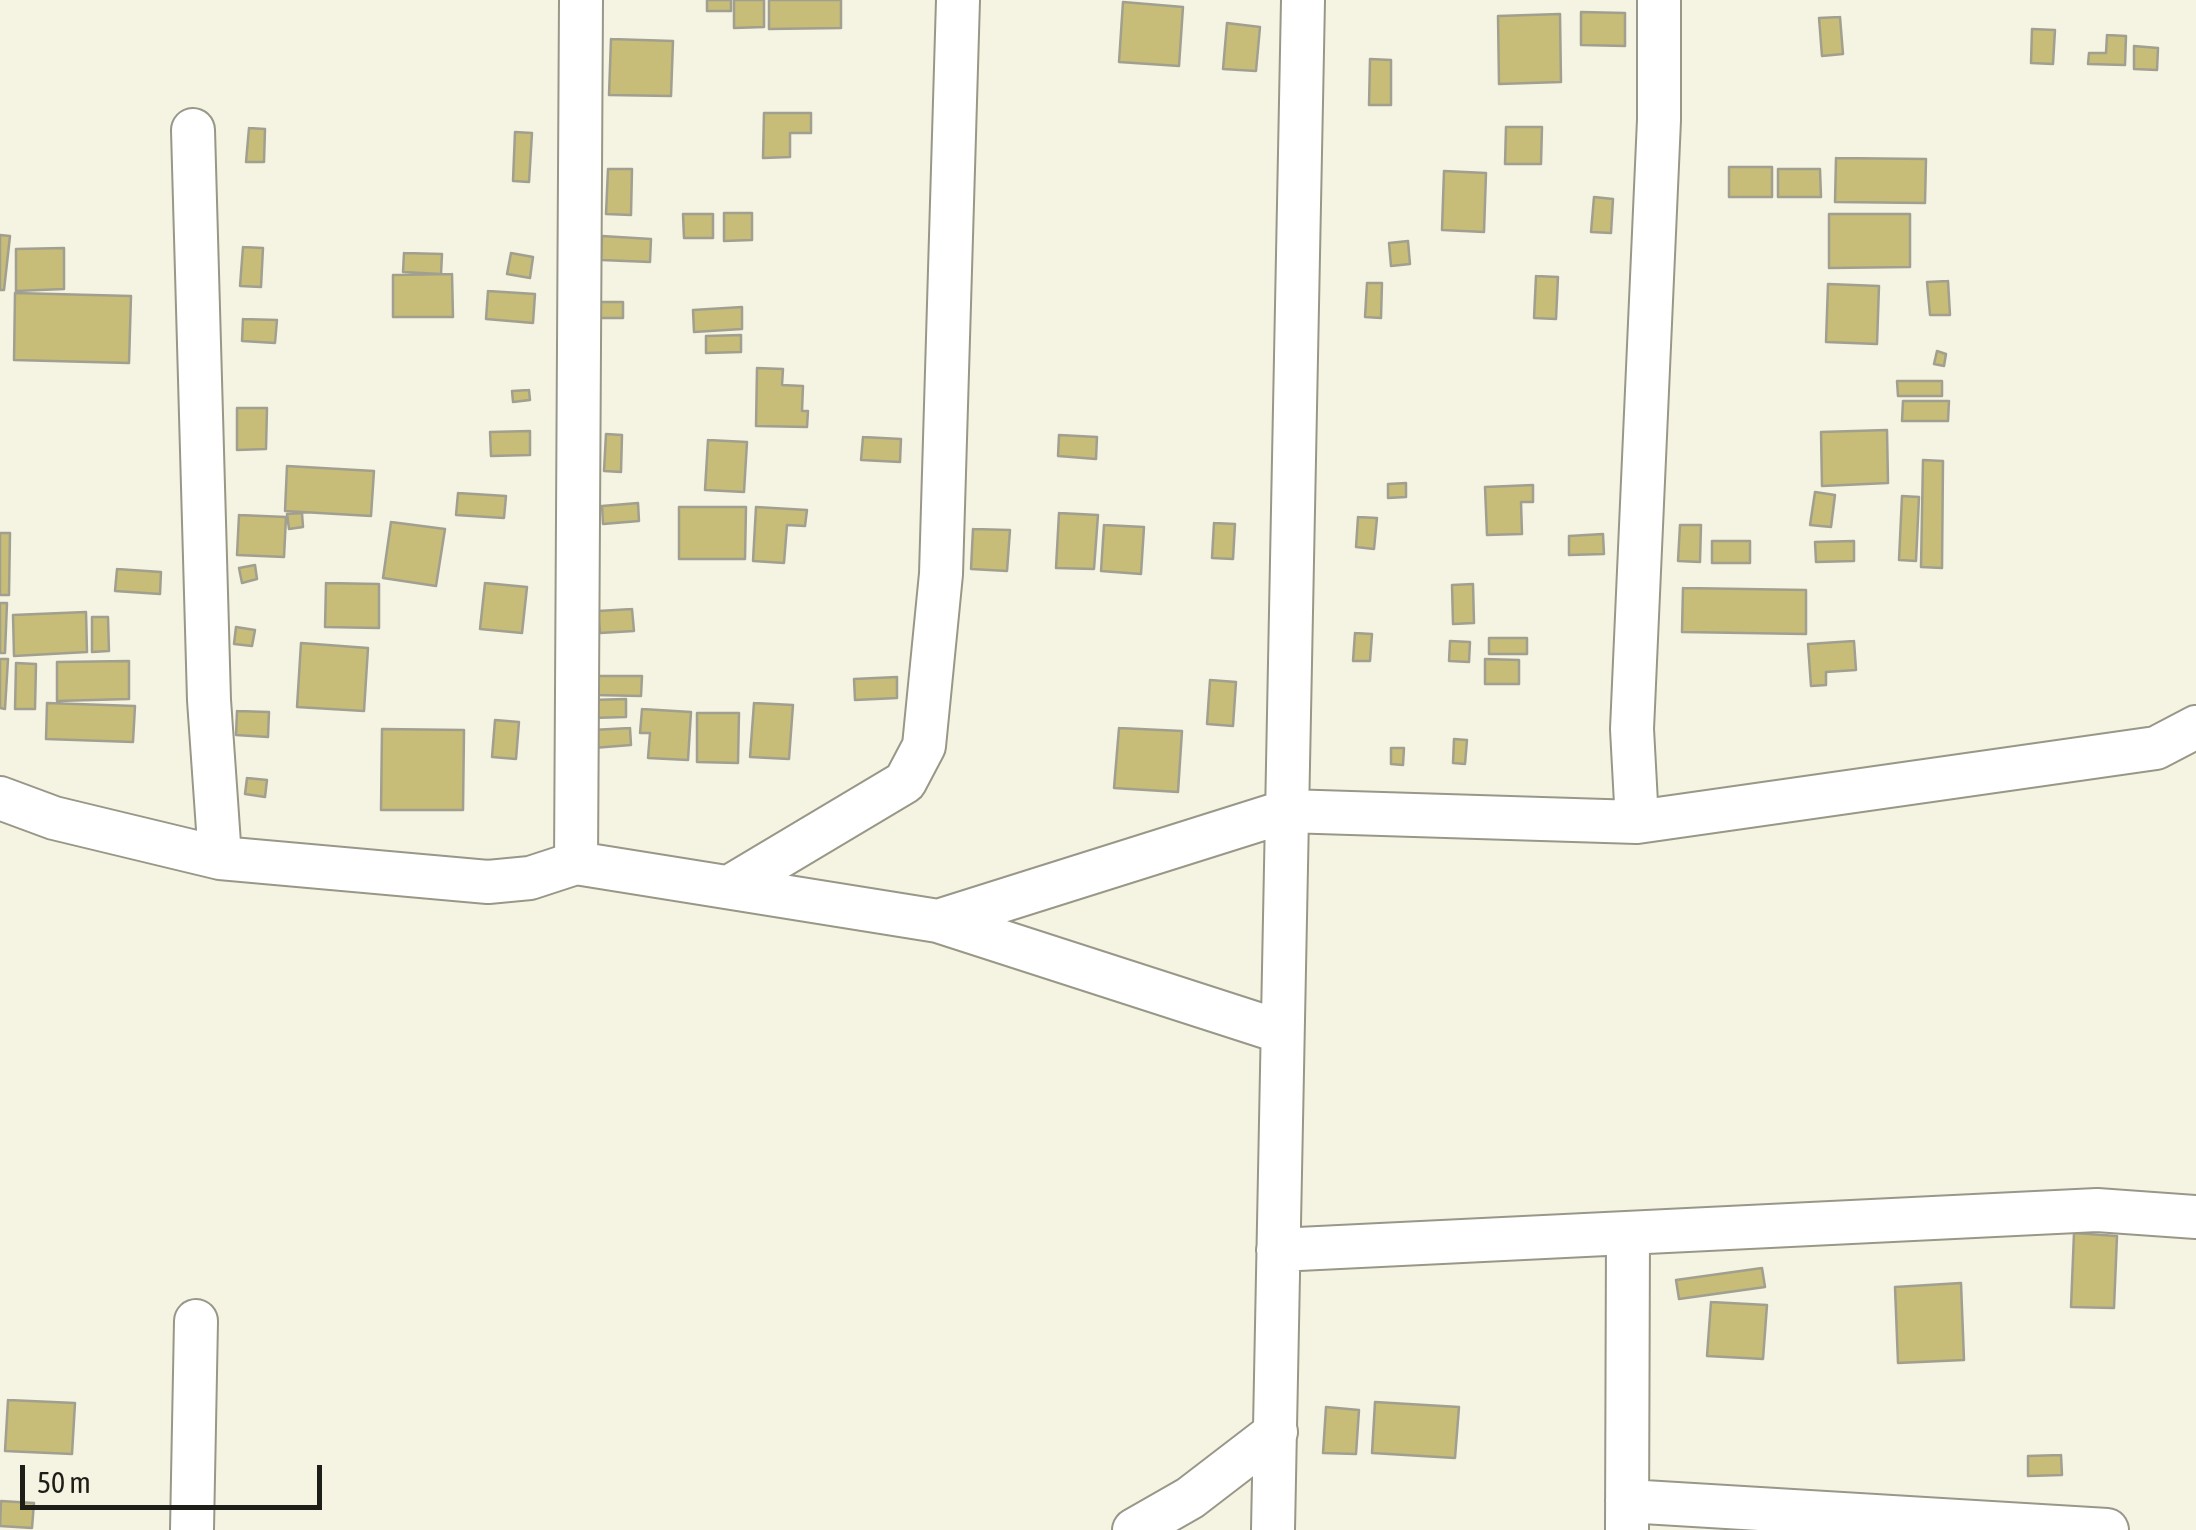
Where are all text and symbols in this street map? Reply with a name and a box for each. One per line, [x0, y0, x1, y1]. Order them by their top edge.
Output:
scale bar [25, 1445, 328, 1507]
text: 50 m [37, 1465, 91, 1499]

